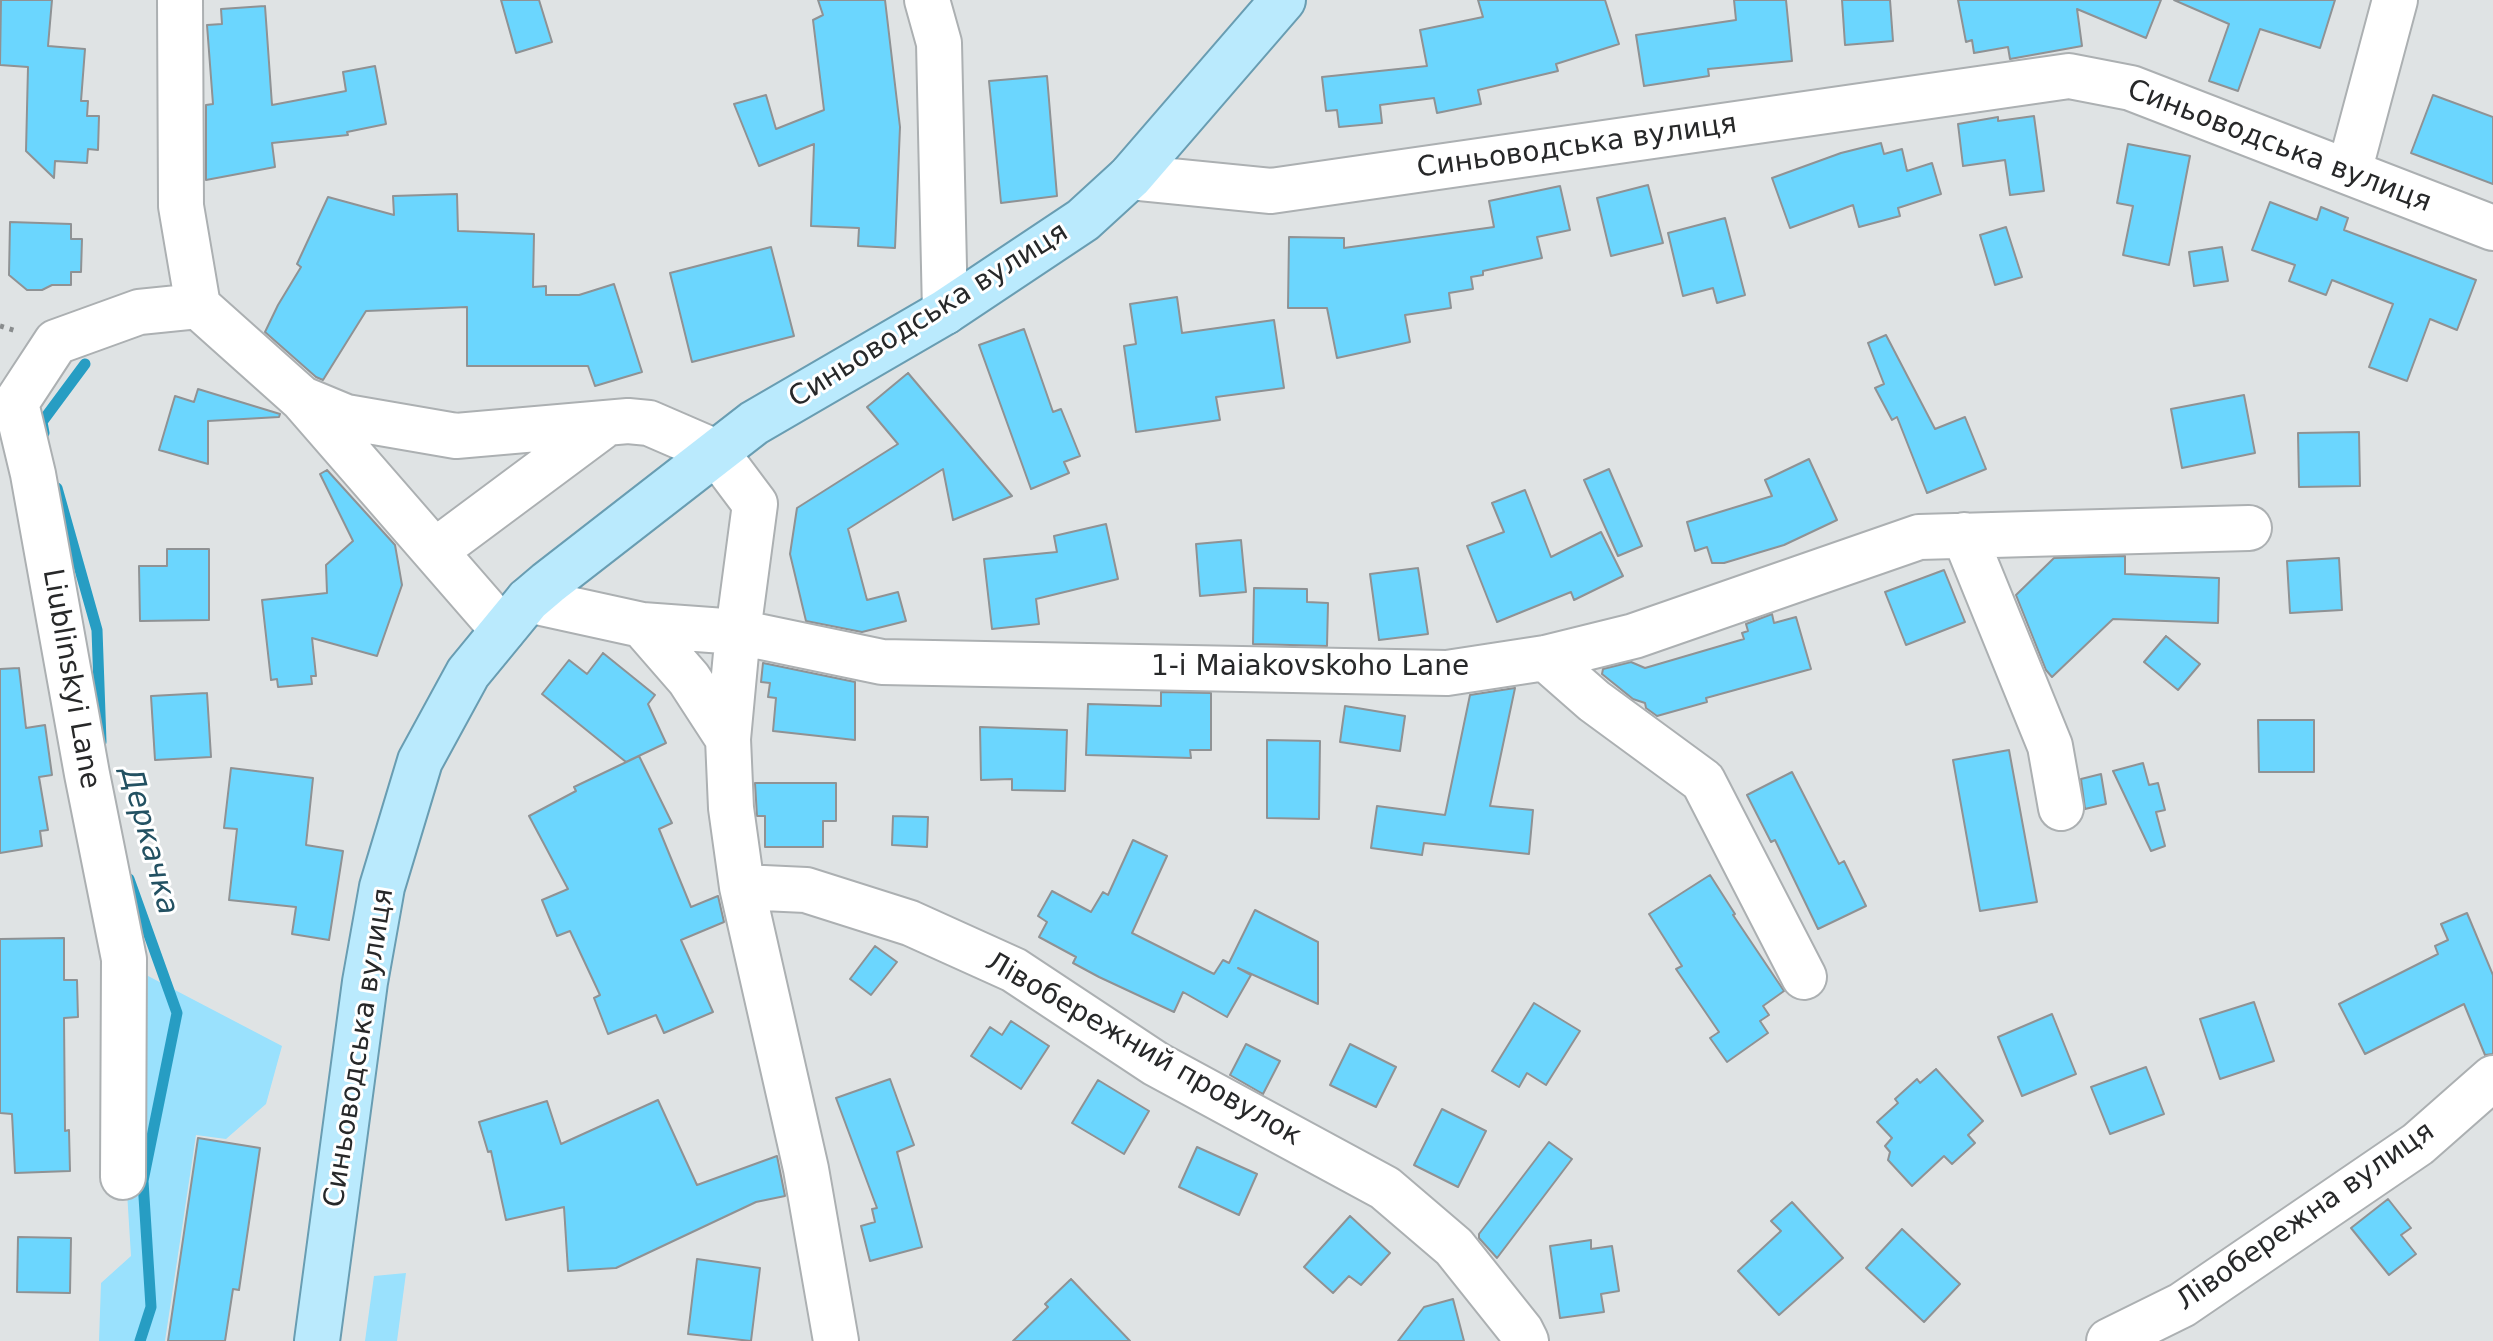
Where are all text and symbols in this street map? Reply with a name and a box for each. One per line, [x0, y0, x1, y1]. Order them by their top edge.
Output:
street label: Синьоводська вулиця [2122, 74, 2436, 220]
street label: Синьоводська вулиця [1415, 108, 1739, 186]
street label: Синьоводська вулиця [783, 216, 1075, 416]
street label: Liublinskyi Lane [34, 566, 106, 792]
street label: 1-i Maiakovskoho Lane [1151, 651, 1469, 685]
water label: Деркачка [111, 763, 185, 919]
street label: Синьоводська вулиця [318, 886, 402, 1210]
street label: Лівобережний провулок [979, 946, 1307, 1154]
street label: Лівобережна вулиця [2171, 1115, 2441, 1319]

